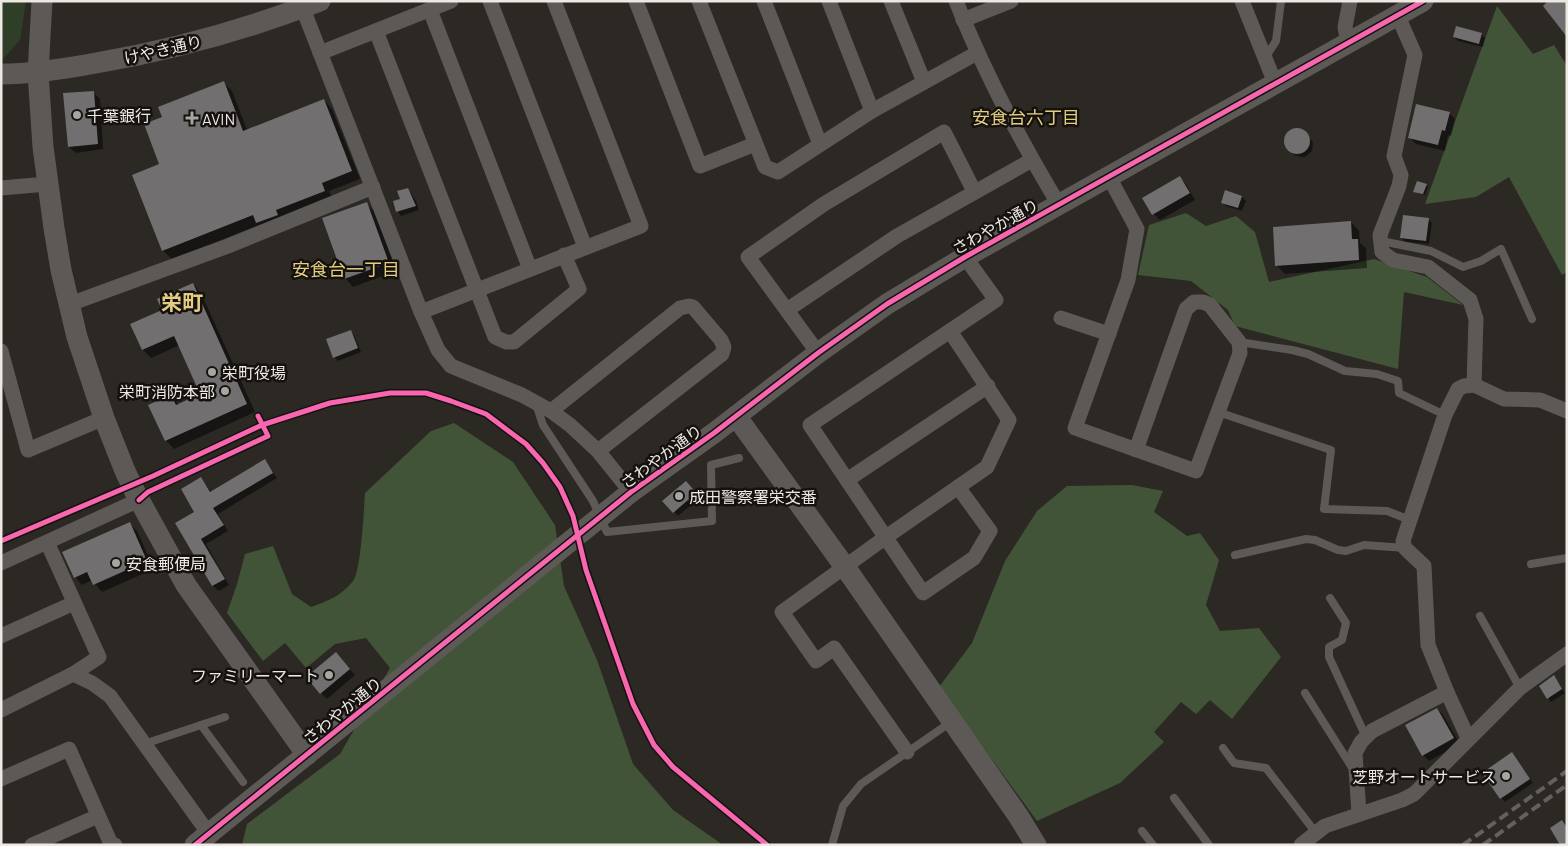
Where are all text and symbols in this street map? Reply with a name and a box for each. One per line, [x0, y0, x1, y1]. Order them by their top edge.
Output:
street label: けやき通り [122, 31, 204, 67]
place label: 千葉銀行 [87, 106, 151, 125]
district label: 安食台六丁目 [972, 106, 1080, 128]
marker: 千葉銀行 [71, 109, 83, 121]
place label: AVIN [202, 109, 235, 128]
marker: AVIN [186, 112, 198, 124]
street label: さわやか通り [948, 194, 1042, 258]
district label: 安食台一丁目 [292, 258, 400, 280]
district label: 栄町 [161, 289, 203, 314]
place label: 栄町役場 [222, 363, 286, 382]
marker: 栄町役場 [206, 366, 218, 378]
place label: 栄町消防本部 [119, 382, 215, 401]
marker: 栄町消防本部 [219, 385, 231, 397]
street label: さわやか通り [617, 420, 705, 492]
place label: 成田警察署栄交番 [689, 487, 817, 506]
marker: 成田警察署栄交番 [673, 490, 685, 502]
place label: 安食郵便局 [126, 554, 206, 573]
marker: 安食郵便局 [110, 557, 122, 569]
place label: ファミリーマート [191, 666, 319, 685]
marker: ファミリーマート [323, 669, 335, 681]
street label: さわやか通り [299, 672, 385, 748]
place label: 芝野オートサービス [1352, 767, 1496, 786]
marker: 芝野オートサービス [1500, 770, 1512, 782]

